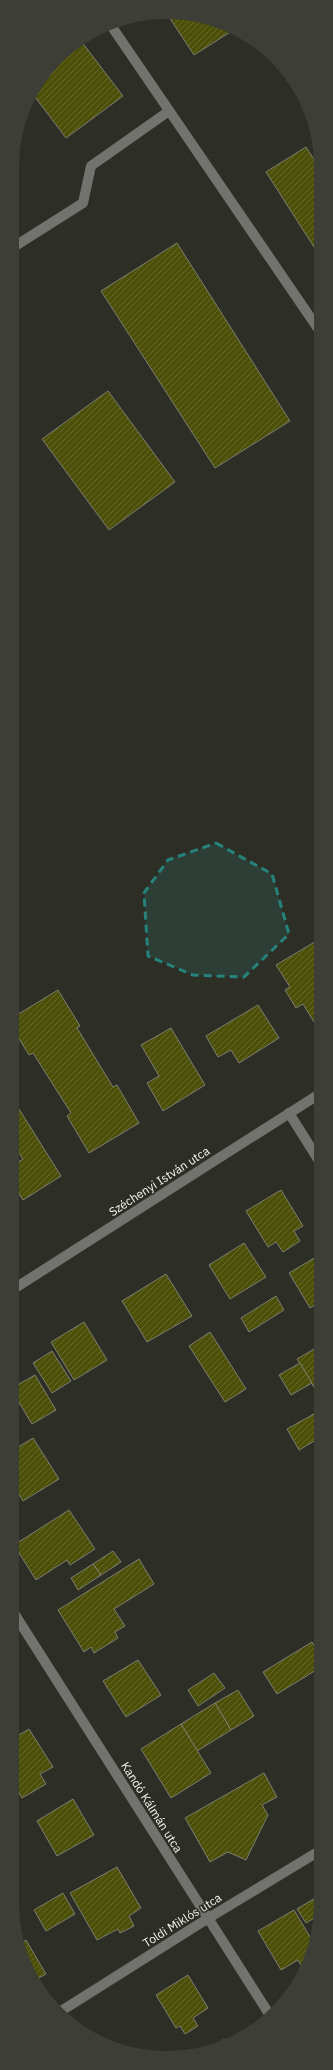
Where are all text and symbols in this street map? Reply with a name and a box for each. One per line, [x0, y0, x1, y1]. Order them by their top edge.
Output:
street label: Széchenyi István utca [106, 1143, 213, 1219]
street label: Kandó Kálmán utca [118, 1759, 186, 1856]
street label: Toldi Miklós utca [140, 1889, 225, 1950]

